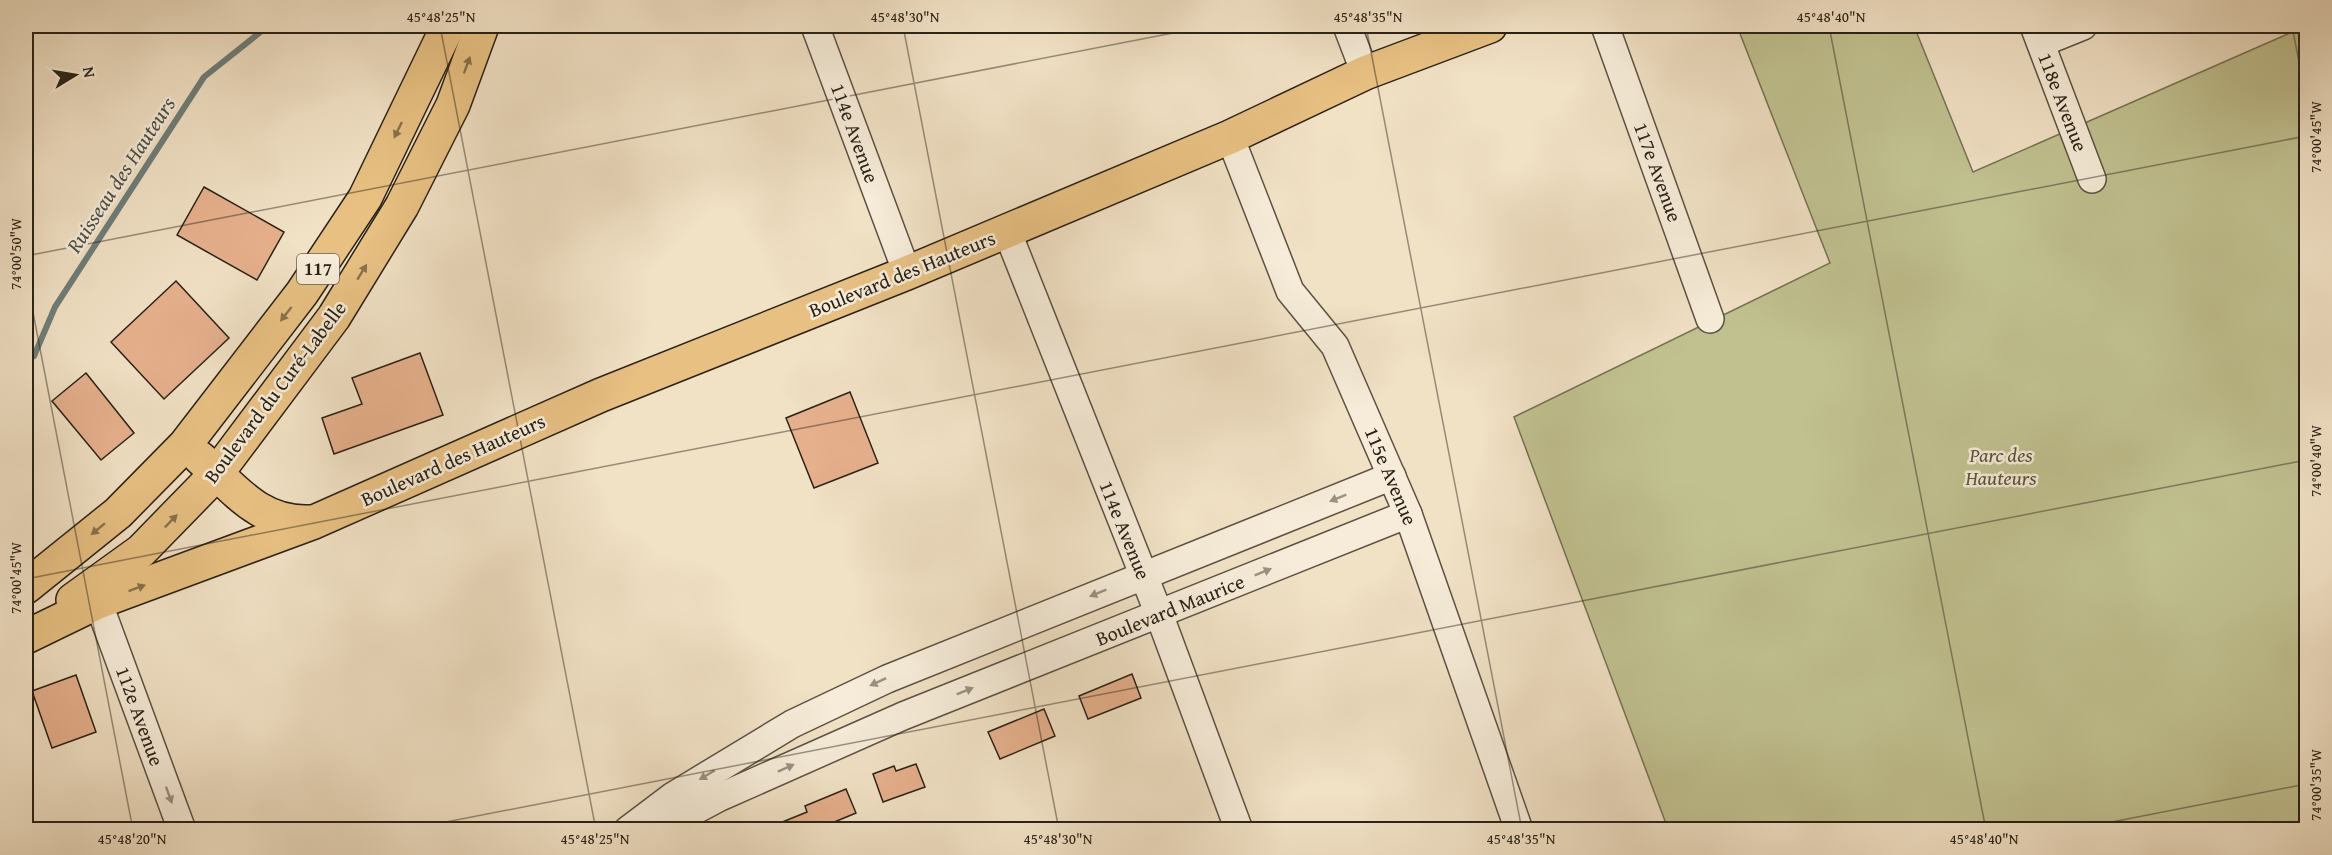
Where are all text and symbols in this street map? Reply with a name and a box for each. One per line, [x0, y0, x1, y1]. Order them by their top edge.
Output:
text: 45°48'25"N [407, 6, 476, 27]
text: 45°48'30"N [871, 6, 940, 27]
text: 45°48'35"N [1334, 6, 1403, 27]
text: 45°48'40"N [1797, 6, 1866, 27]
north arrow [45, 45, 105, 105]
street label: 118e Avenue [2031, 48, 2096, 156]
one-way arrow [463, 56, 473, 74]
text: N [77, 65, 103, 80]
street label: 114e Avenue [824, 79, 887, 187]
water label: Ruisseau des Hauteurs [58, 90, 183, 260]
text: 74°00'45"W [2305, 101, 2326, 173]
street label: 117e Avenue [1627, 118, 1690, 226]
one-way arrow [393, 121, 402, 138]
text: 74°00'50"W [5, 218, 26, 290]
street label: Boulevard des Hauteurs [804, 223, 1000, 324]
road number: 117 [297, 254, 339, 284]
one-way arrow [356, 264, 367, 280]
street label: Boulevard du Curé-Labelle [196, 295, 353, 489]
one-way arrow [280, 306, 292, 322]
street label: Boulevard des Hauteurs [356, 406, 550, 513]
street label: 115e Avenue [1358, 422, 1425, 529]
text: 74°00'40"W [2305, 425, 2326, 497]
park label: Parc des Hauteurs [1964, 440, 2037, 492]
street label: 114e Avenue [1093, 476, 1158, 584]
one-way arrow [1328, 493, 1346, 503]
one-way arrow [163, 514, 177, 528]
one-way arrow [90, 522, 105, 535]
text: 74°00'45"W [5, 542, 26, 614]
street label: Boulevard Maurice [1091, 566, 1249, 653]
one-way arrow [1255, 567, 1273, 577]
one-way arrow [128, 582, 146, 592]
one-way arrow [1089, 589, 1107, 598]
street label: 112e Avenue [109, 662, 172, 770]
one-way arrow [870, 678, 887, 687]
one-way arrow [957, 686, 975, 696]
text: 74°00'35"W [2305, 749, 2326, 821]
one-way arrow [777, 763, 795, 772]
one-way arrow [698, 770, 715, 780]
one-way arrow [165, 786, 174, 804]
text: 45°48'20"N [98, 828, 167, 849]
text: 45°48'25"N [561, 828, 630, 849]
text: 45°48'30"N [1024, 828, 1093, 849]
text: 45°48'35"N [1487, 828, 1556, 849]
text: 45°48'40"N [1950, 828, 2019, 849]

